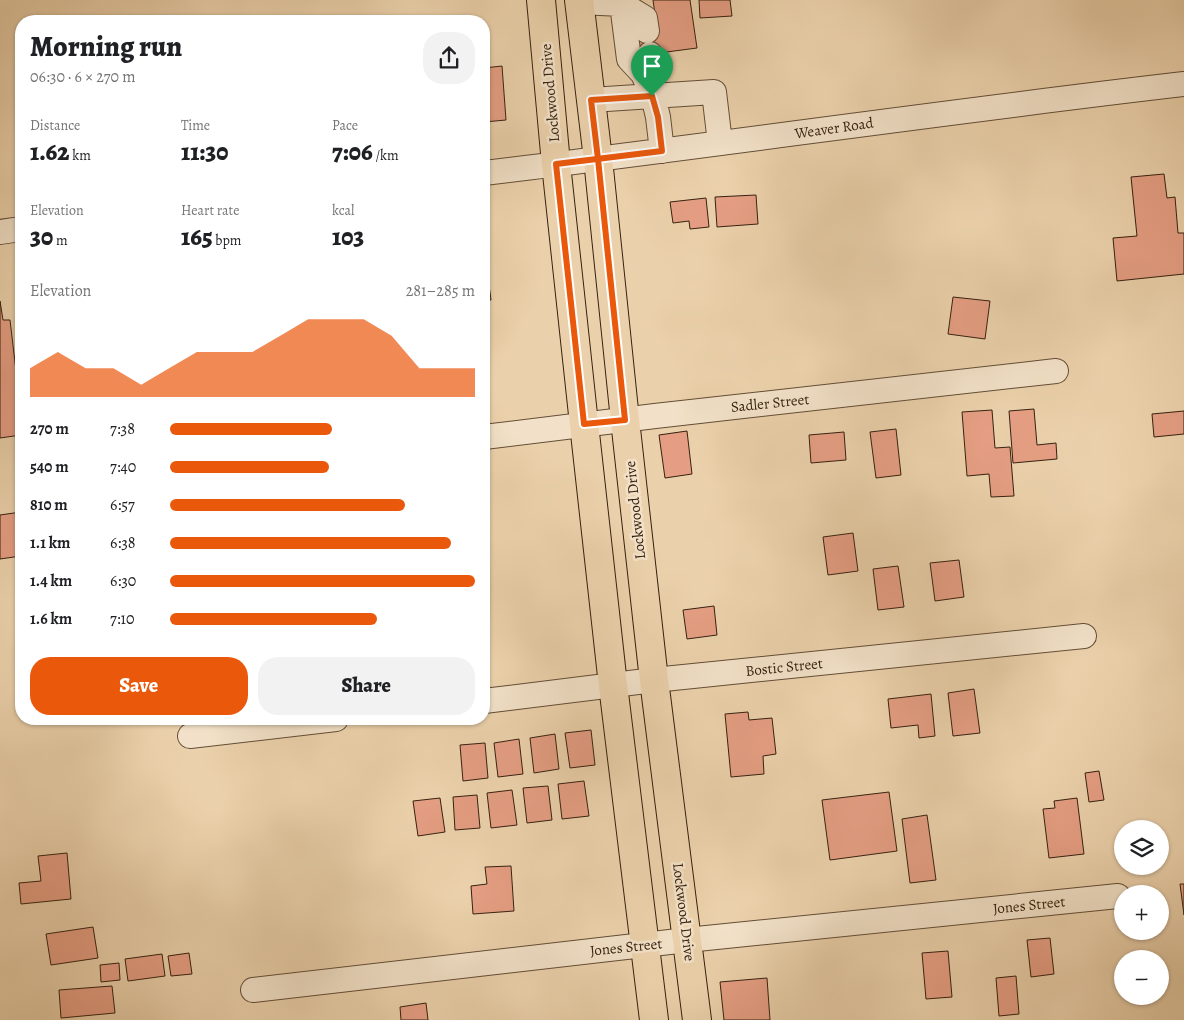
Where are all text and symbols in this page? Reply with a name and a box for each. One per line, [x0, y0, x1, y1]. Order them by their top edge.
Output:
text: Morning run [30, 28, 182, 66]
button: share [423, 32, 475, 84]
street label: Lockwood Drive [536, 43, 564, 143]
pin [631, 45, 673, 96]
icon: arrive [638, 52, 666, 80]
text: 06:30 · 6 × 270 m [30, 66, 136, 88]
street label: Weaver Road [792, 112, 876, 144]
text: Distance [30, 116, 80, 135]
text: Time [181, 116, 210, 135]
text: Pace [332, 116, 358, 135]
text: 1.62 [30, 135, 70, 169]
text: 11:30 [181, 135, 228, 169]
text: 7:06 [332, 135, 373, 169]
text: km [70, 146, 91, 165]
text: /km [373, 146, 399, 165]
text: Elevation [30, 201, 84, 220]
text: Heart rate [181, 201, 239, 220]
text: kcal [332, 201, 354, 220]
text: 30 [30, 220, 53, 254]
text: 165 [181, 220, 213, 254]
text: 103 [332, 220, 364, 254]
text: m [53, 231, 68, 250]
text: bpm [213, 231, 241, 250]
text: Elevation [30, 280, 91, 302]
text: 281–285 m [406, 280, 475, 302]
street label: Sadler Street [730, 389, 810, 417]
text: 270 m [30, 418, 69, 440]
text: 7:38 [110, 418, 135, 440]
text: 540 m [30, 456, 69, 478]
text: 7:40 [110, 456, 136, 478]
street label: Lockwood Drive [620, 460, 650, 560]
text: 810 m [30, 494, 68, 516]
text: 6:57 [110, 494, 135, 516]
text: 1.1 km [30, 532, 70, 554]
text: 6:38 [110, 532, 136, 554]
text: 1.4 km [30, 570, 72, 592]
text: 6:30 [110, 570, 136, 592]
text: 1.6 km [30, 608, 72, 630]
text: 7:10 [110, 608, 135, 630]
street label: Bostic Street [744, 653, 824, 681]
button: Save [30, 657, 248, 715]
button: Share [258, 657, 475, 715]
map controls [1114, 820, 1169, 1005]
button: layers [1114, 820, 1169, 875]
street label: Lockwood Drive [668, 862, 700, 963]
button: + [1114, 885, 1169, 940]
street label: Jones Street [992, 891, 1066, 919]
street label: Jones Street [589, 933, 663, 961]
button: − [1114, 950, 1169, 1005]

